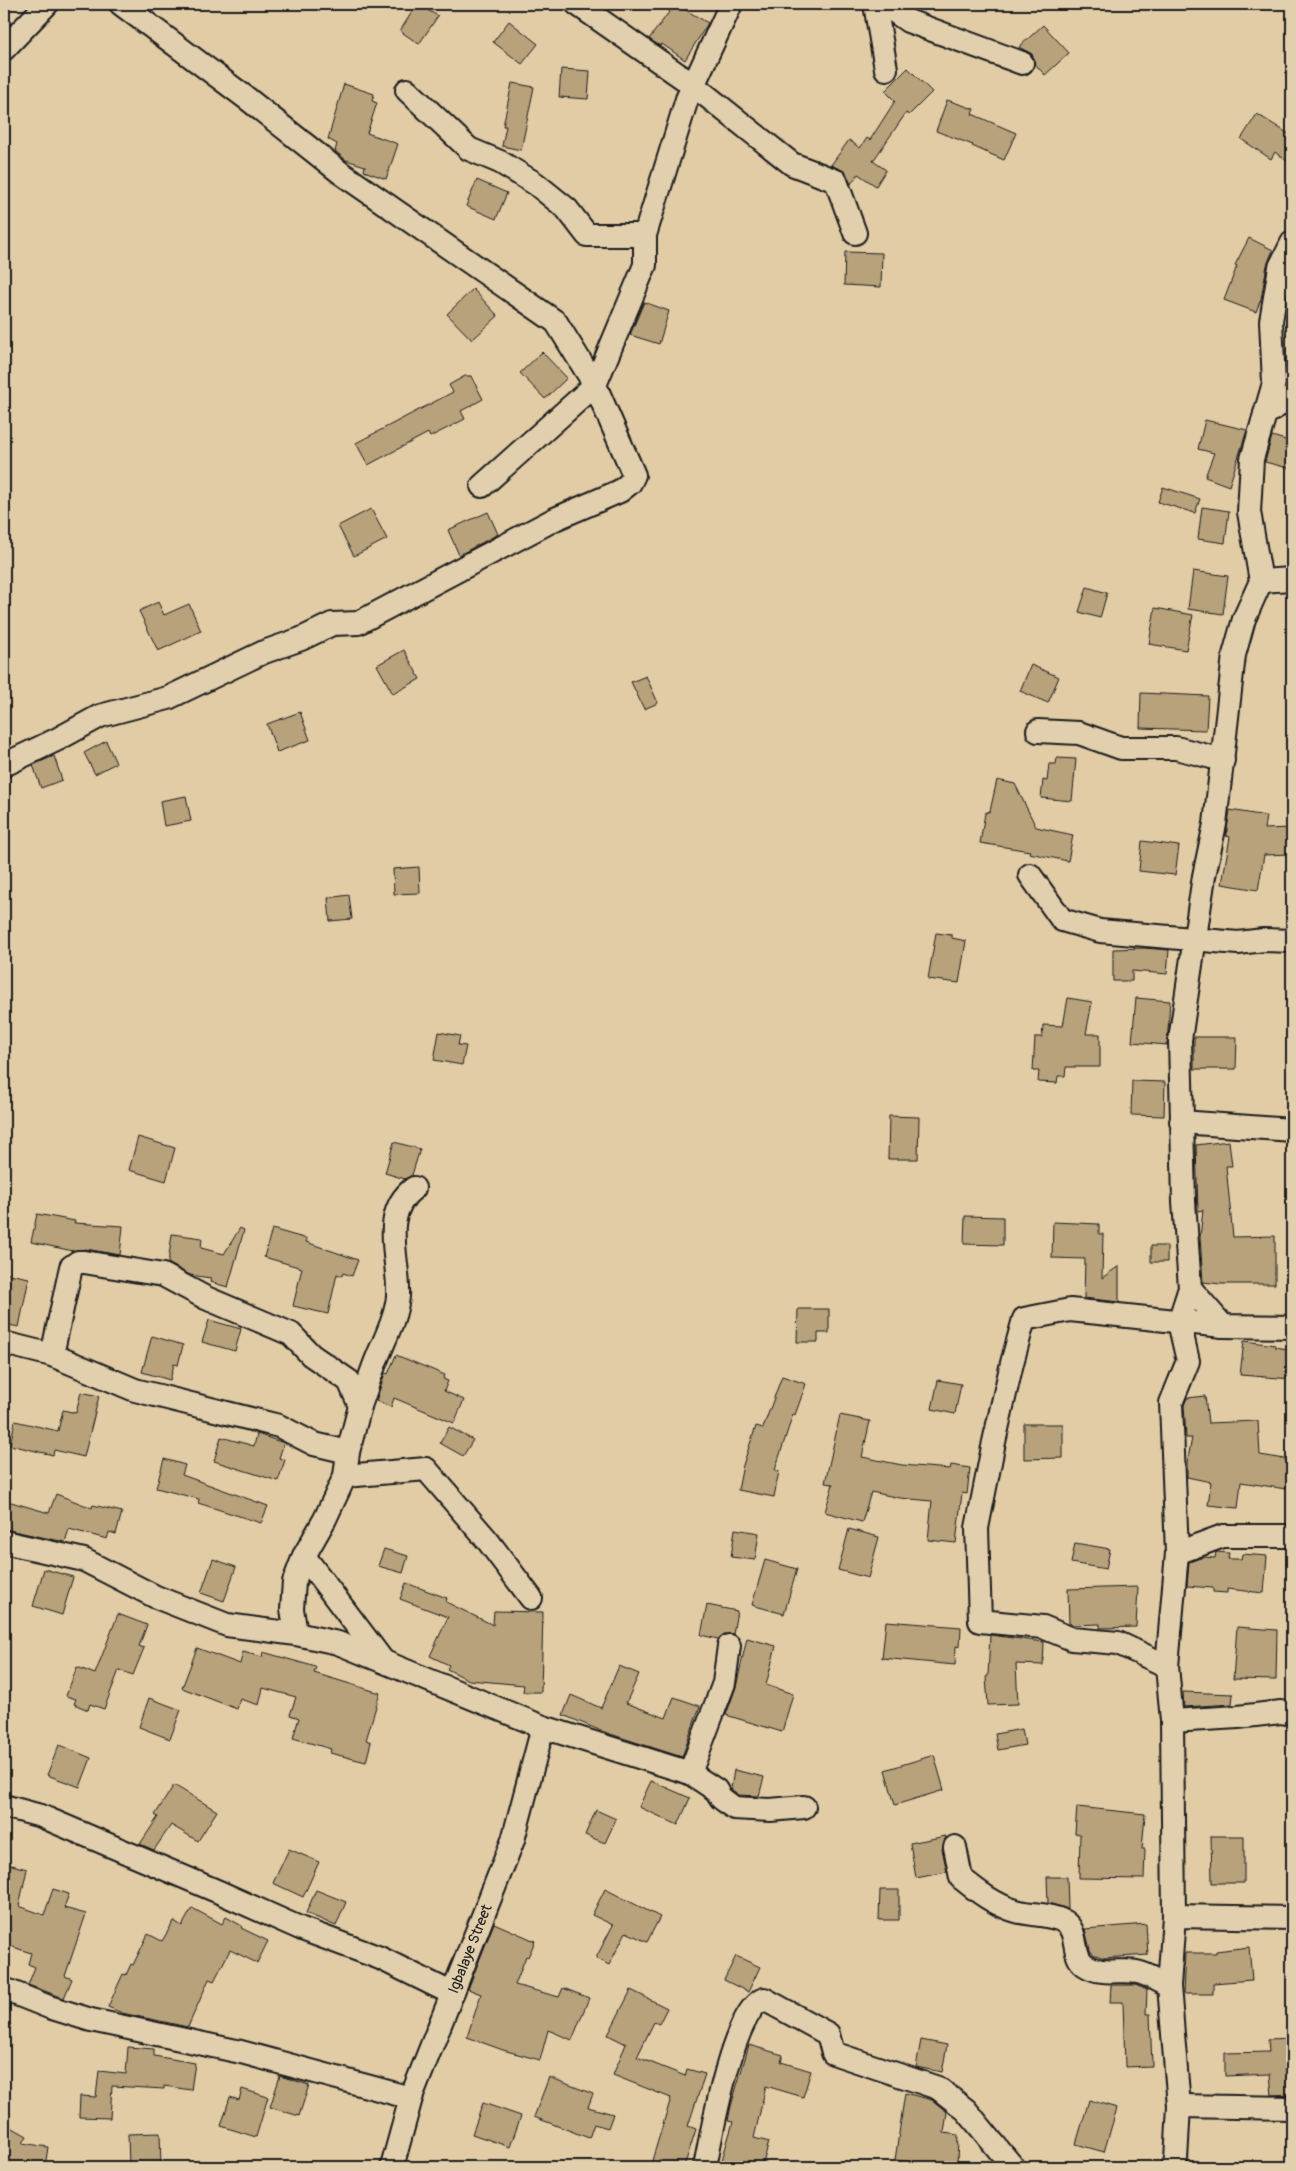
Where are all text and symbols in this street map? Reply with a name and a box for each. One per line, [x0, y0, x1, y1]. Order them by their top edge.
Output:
street label: Igbalaye Street [444, 1901, 497, 1996]

